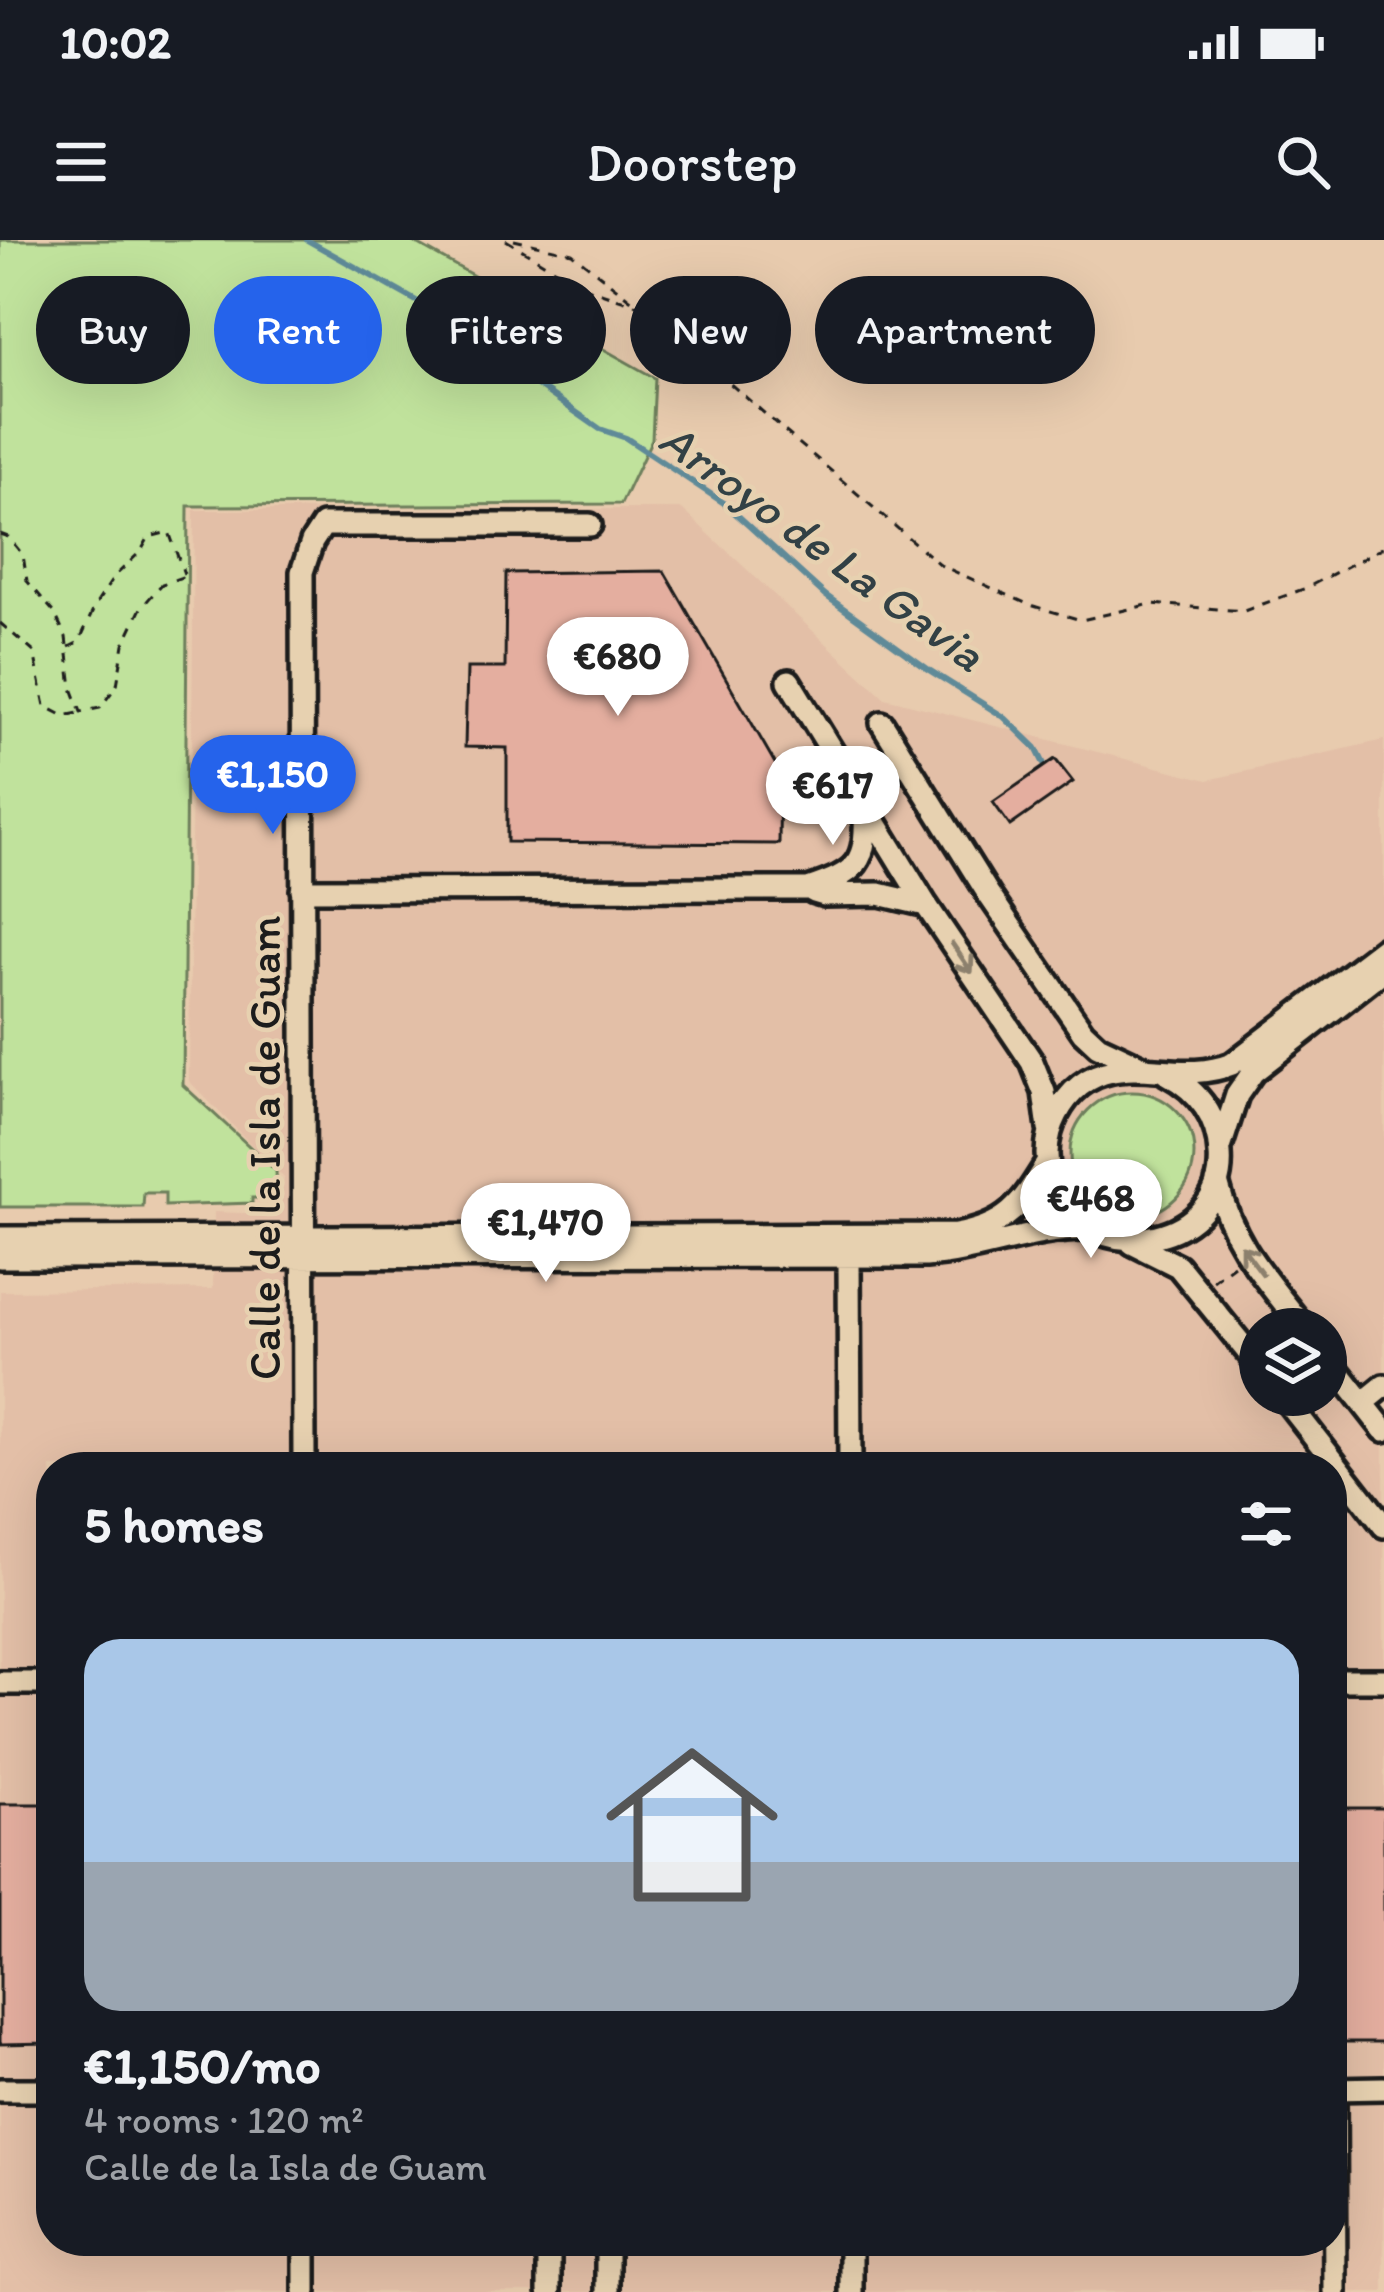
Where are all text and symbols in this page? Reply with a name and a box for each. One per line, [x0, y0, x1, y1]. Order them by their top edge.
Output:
text: 10:02 [60, 15, 171, 69]
icon: menu [48, 129, 114, 195]
icon: search [1270, 129, 1336, 195]
text: Doorstep [586, 130, 798, 195]
chip: Buy [36, 276, 190, 384]
chip: Rent [214, 276, 382, 384]
chip: Filters [406, 276, 606, 384]
chip: New [630, 276, 791, 384]
chip: Apartment [815, 276, 1095, 384]
water label: Arroyo de La Gavia [649, 409, 997, 684]
pin: €680 [547, 617, 689, 719]
text: €680 [574, 632, 662, 679]
pin: €1,150 [175, 735, 371, 837]
pin: €617 [762, 746, 904, 848]
text: €1,150 [217, 750, 329, 797]
text: €617 [793, 761, 873, 808]
street label: Calle de la Isla de Guam [237, 916, 291, 1380]
one-way arrow [949, 941, 974, 975]
pin: €468 [1020, 1159, 1162, 1261]
text: €468 [1047, 1174, 1135, 1221]
pin: €1,470 [448, 1183, 644, 1285]
text: €1,470 [488, 1198, 604, 1245]
one-way arrow [1239, 1245, 1265, 1277]
map controls [1239, 1308, 1347, 1416]
button: layers [1239, 1308, 1347, 1416]
icon: filters [1233, 1491, 1299, 1557]
text: 5 homes [84, 1494, 264, 1555]
icon: home [584, 1717, 800, 1933]
text: €1,150/mo [84, 2035, 321, 2096]
text: 4 rooms · 120 m² [84, 2096, 364, 2143]
text: Calle de la Isla de Guam [84, 2143, 487, 2190]

